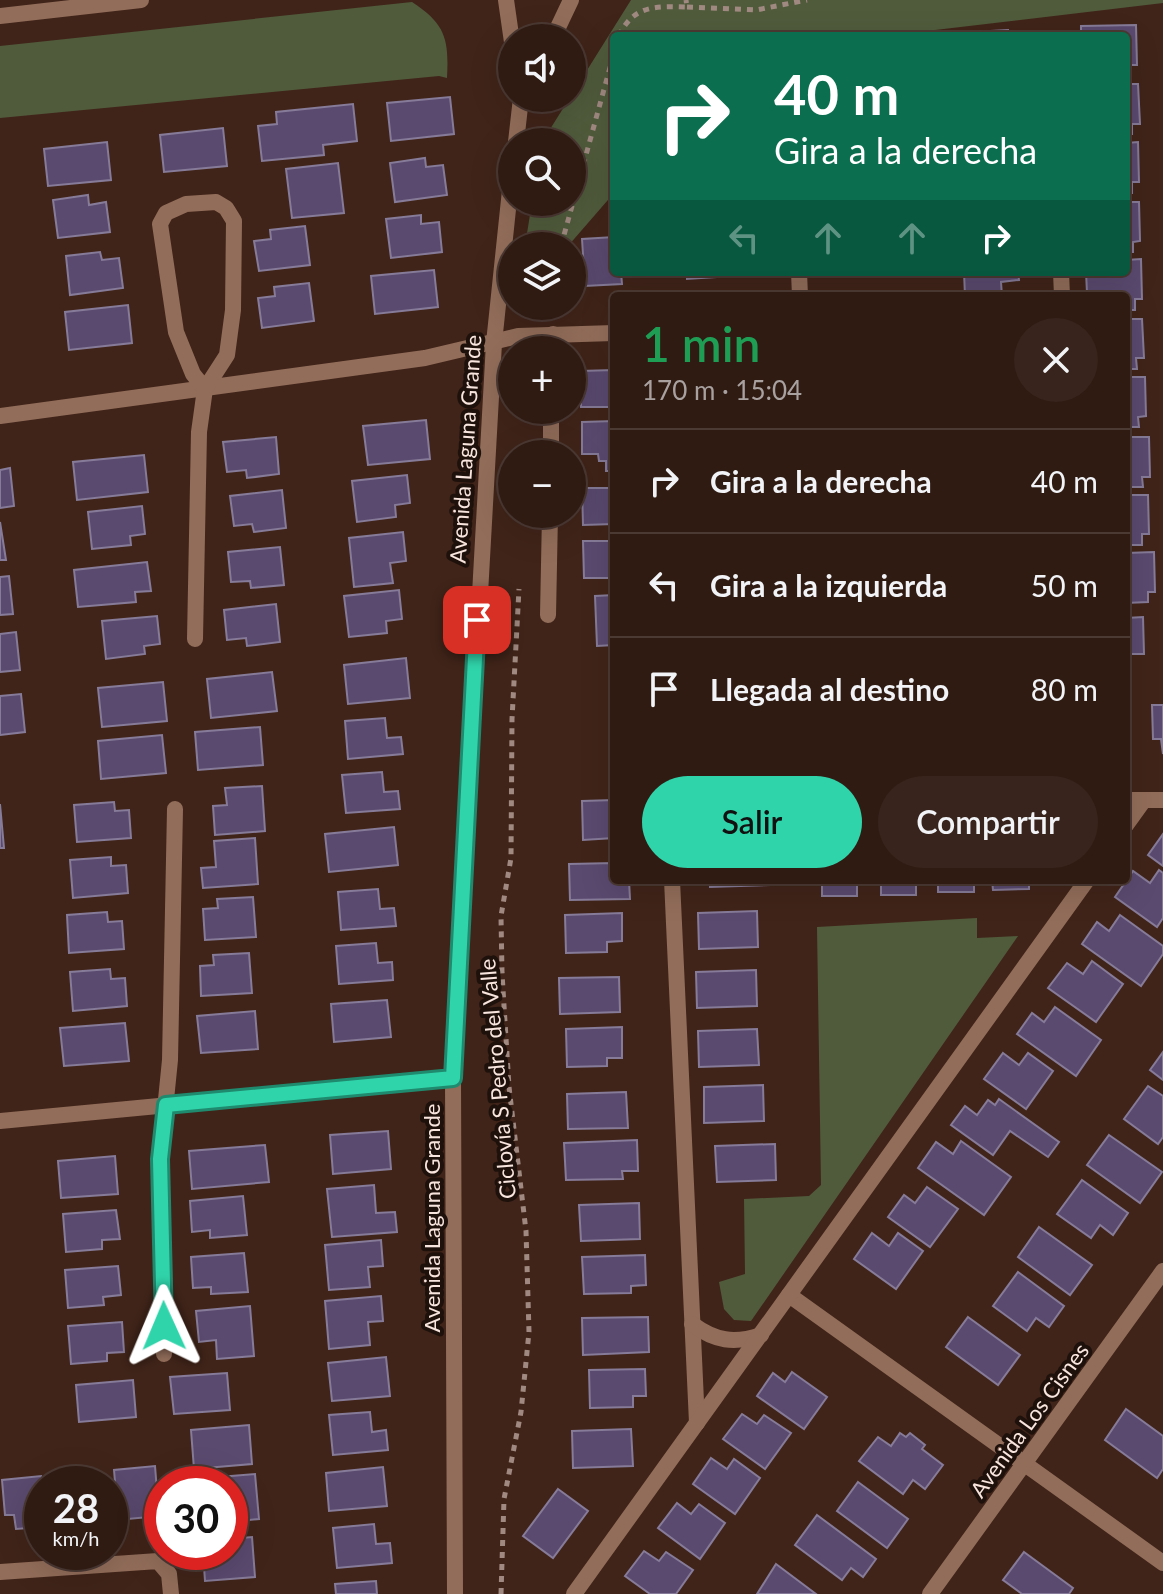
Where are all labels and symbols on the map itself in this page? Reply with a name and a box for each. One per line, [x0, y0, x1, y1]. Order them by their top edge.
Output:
street label: Avenida Laguna Grande [444, 334, 486, 564]
pin [443, 586, 511, 654]
street label: Ciclovía S Pedro del Valle [473, 958, 521, 1200]
street label: Avenida Laguna Grande [418, 1104, 445, 1332]
position arrow [122, 1284, 206, 1368]
street label: Avenida Los Cisnes [964, 1338, 1094, 1502]
speed limit sign: 30 [144, 1466, 248, 1570]

